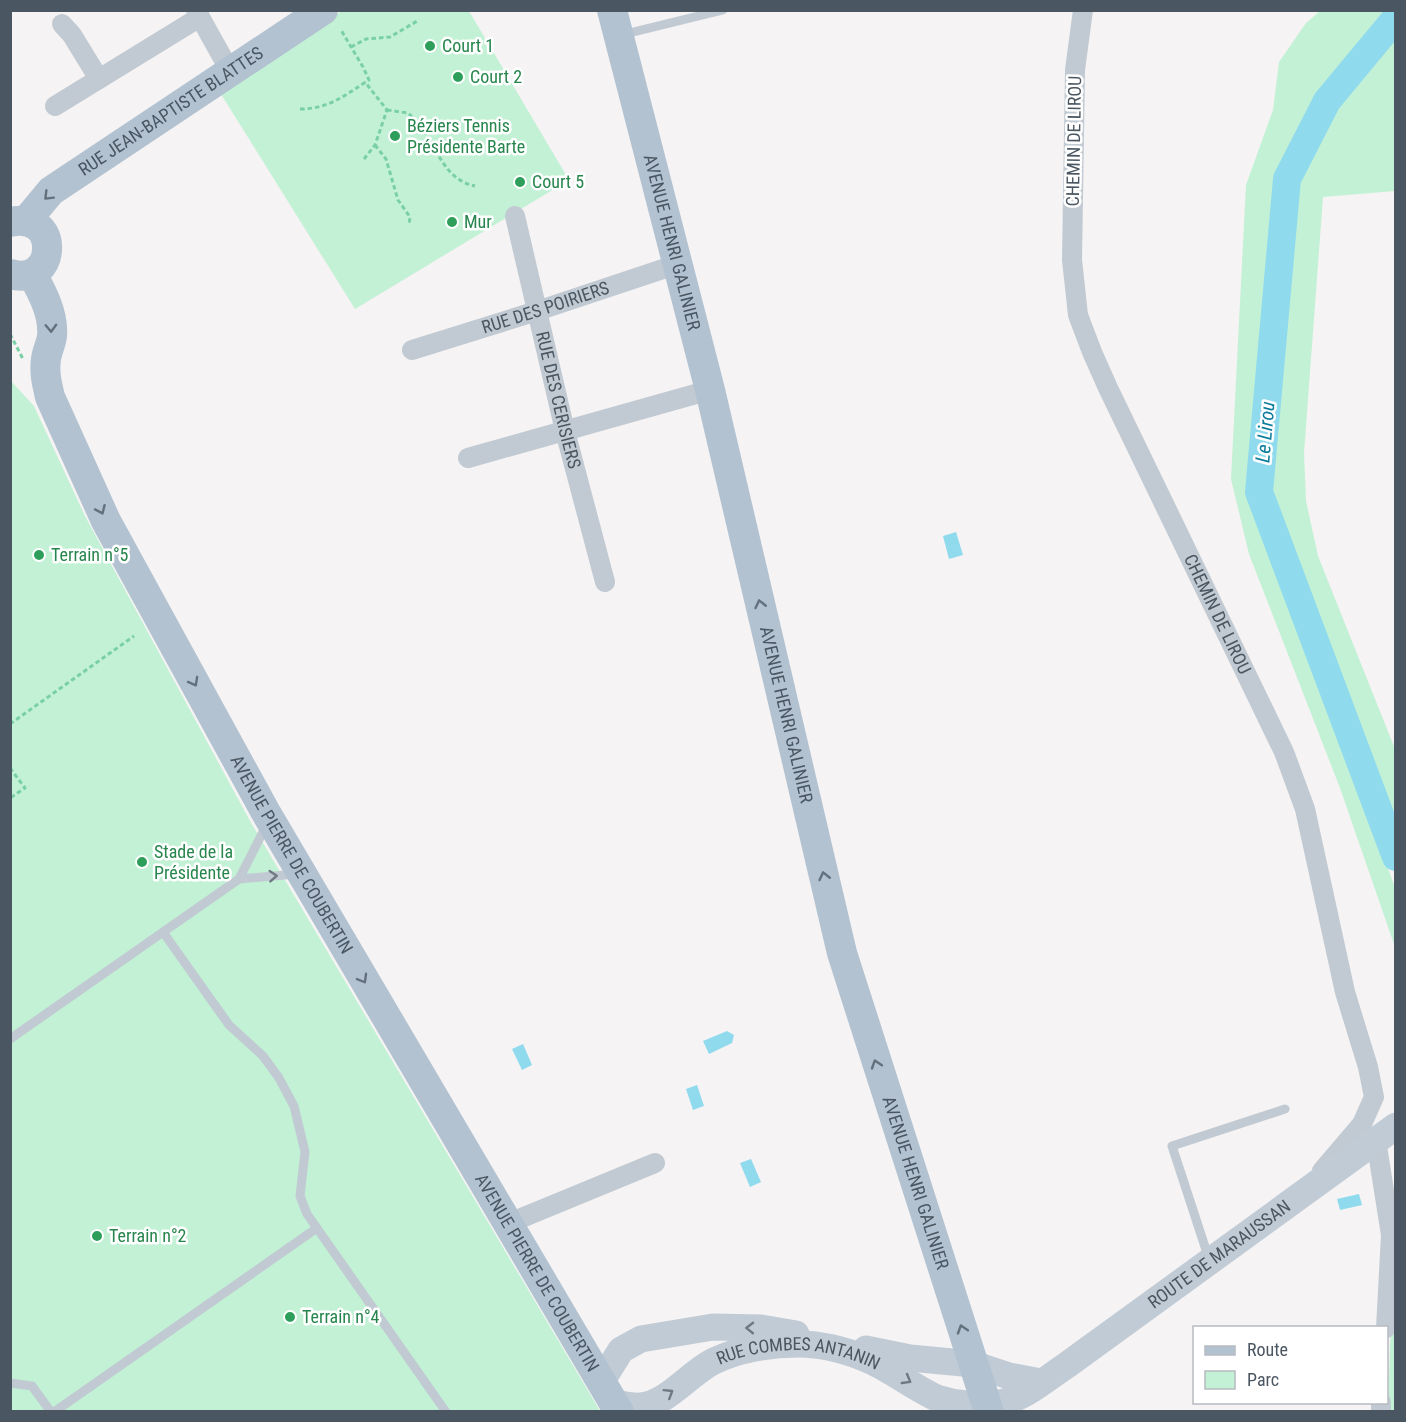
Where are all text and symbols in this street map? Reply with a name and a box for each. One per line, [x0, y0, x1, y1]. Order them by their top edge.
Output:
place label: Court 1 [442, 35, 494, 56]
marker: Court 1 [423, 39, 437, 53]
street label: RUE JEAN-BAPTISTE BLATTES [74, 42, 267, 180]
place label: Court 2 [470, 66, 522, 87]
marker: Court 2 [451, 70, 465, 84]
street label: CHEMIN DE LIROU [1062, 76, 1085, 206]
place label: Béziers Tennis Présidente Barte [407, 115, 525, 157]
marker: Béziers Tennis Présidente Barte [388, 129, 402, 143]
street label: AVENUE HENRI GALINIER [640, 152, 705, 333]
place label: Court 5 [532, 171, 584, 192]
marker: Court 5 [513, 175, 527, 189]
one-way arrow [44, 189, 55, 199]
place label: Mur [464, 211, 492, 232]
marker: Mur [445, 215, 459, 229]
street label: RUE DES POIRIERS [479, 277, 612, 338]
one-way arrow [45, 323, 57, 332]
street label: RUE DES CERISIERS [532, 329, 585, 471]
water label: Le Lirou [1250, 400, 1280, 464]
one-way arrow [94, 504, 106, 515]
place label: Terrain n°5 [51, 544, 129, 565]
marker: Terrain n°5 [32, 548, 46, 562]
street label: CHEMIN DE LIROU [1180, 551, 1256, 677]
one-way arrow [755, 599, 768, 609]
street label: AVENUE HENRI GALINIER [756, 624, 818, 805]
one-way arrow [187, 676, 198, 686]
street label: AVENUE PIERRE DE COUBERTIN [226, 751, 358, 957]
place label: Stade de la Présidente [154, 841, 233, 883]
marker: Stade de la Présidente [135, 855, 149, 869]
one-way arrow [268, 870, 277, 883]
one-way arrow [818, 871, 831, 881]
one-way arrow [356, 973, 367, 983]
one-way arrow [871, 1059, 883, 1070]
street label: AVENUE HENRI GALINIER [879, 1093, 954, 1272]
street label: AVENUE PIERRE DE COUBERTIN [471, 1170, 604, 1375]
street label: ROUTE DE MARAUSSAN [1144, 1195, 1294, 1313]
place label: Terrain n°2 [109, 1225, 187, 1246]
marker: Terrain n°2 [90, 1229, 104, 1243]
place label: Terrain n°4 [302, 1306, 380, 1327]
marker: Terrain n°4 [283, 1310, 297, 1324]
one-way arrow [746, 1322, 755, 1334]
one-way arrow [957, 1324, 969, 1335]
legend [1193, 1326, 1388, 1404]
street label: RUE COMBES ANTANIN [713, 1333, 884, 1374]
text: Route [1247, 1339, 1288, 1360]
text: Parc [1247, 1369, 1279, 1390]
one-way arrow [901, 1373, 911, 1385]
one-way arrow [662, 1389, 673, 1400]

